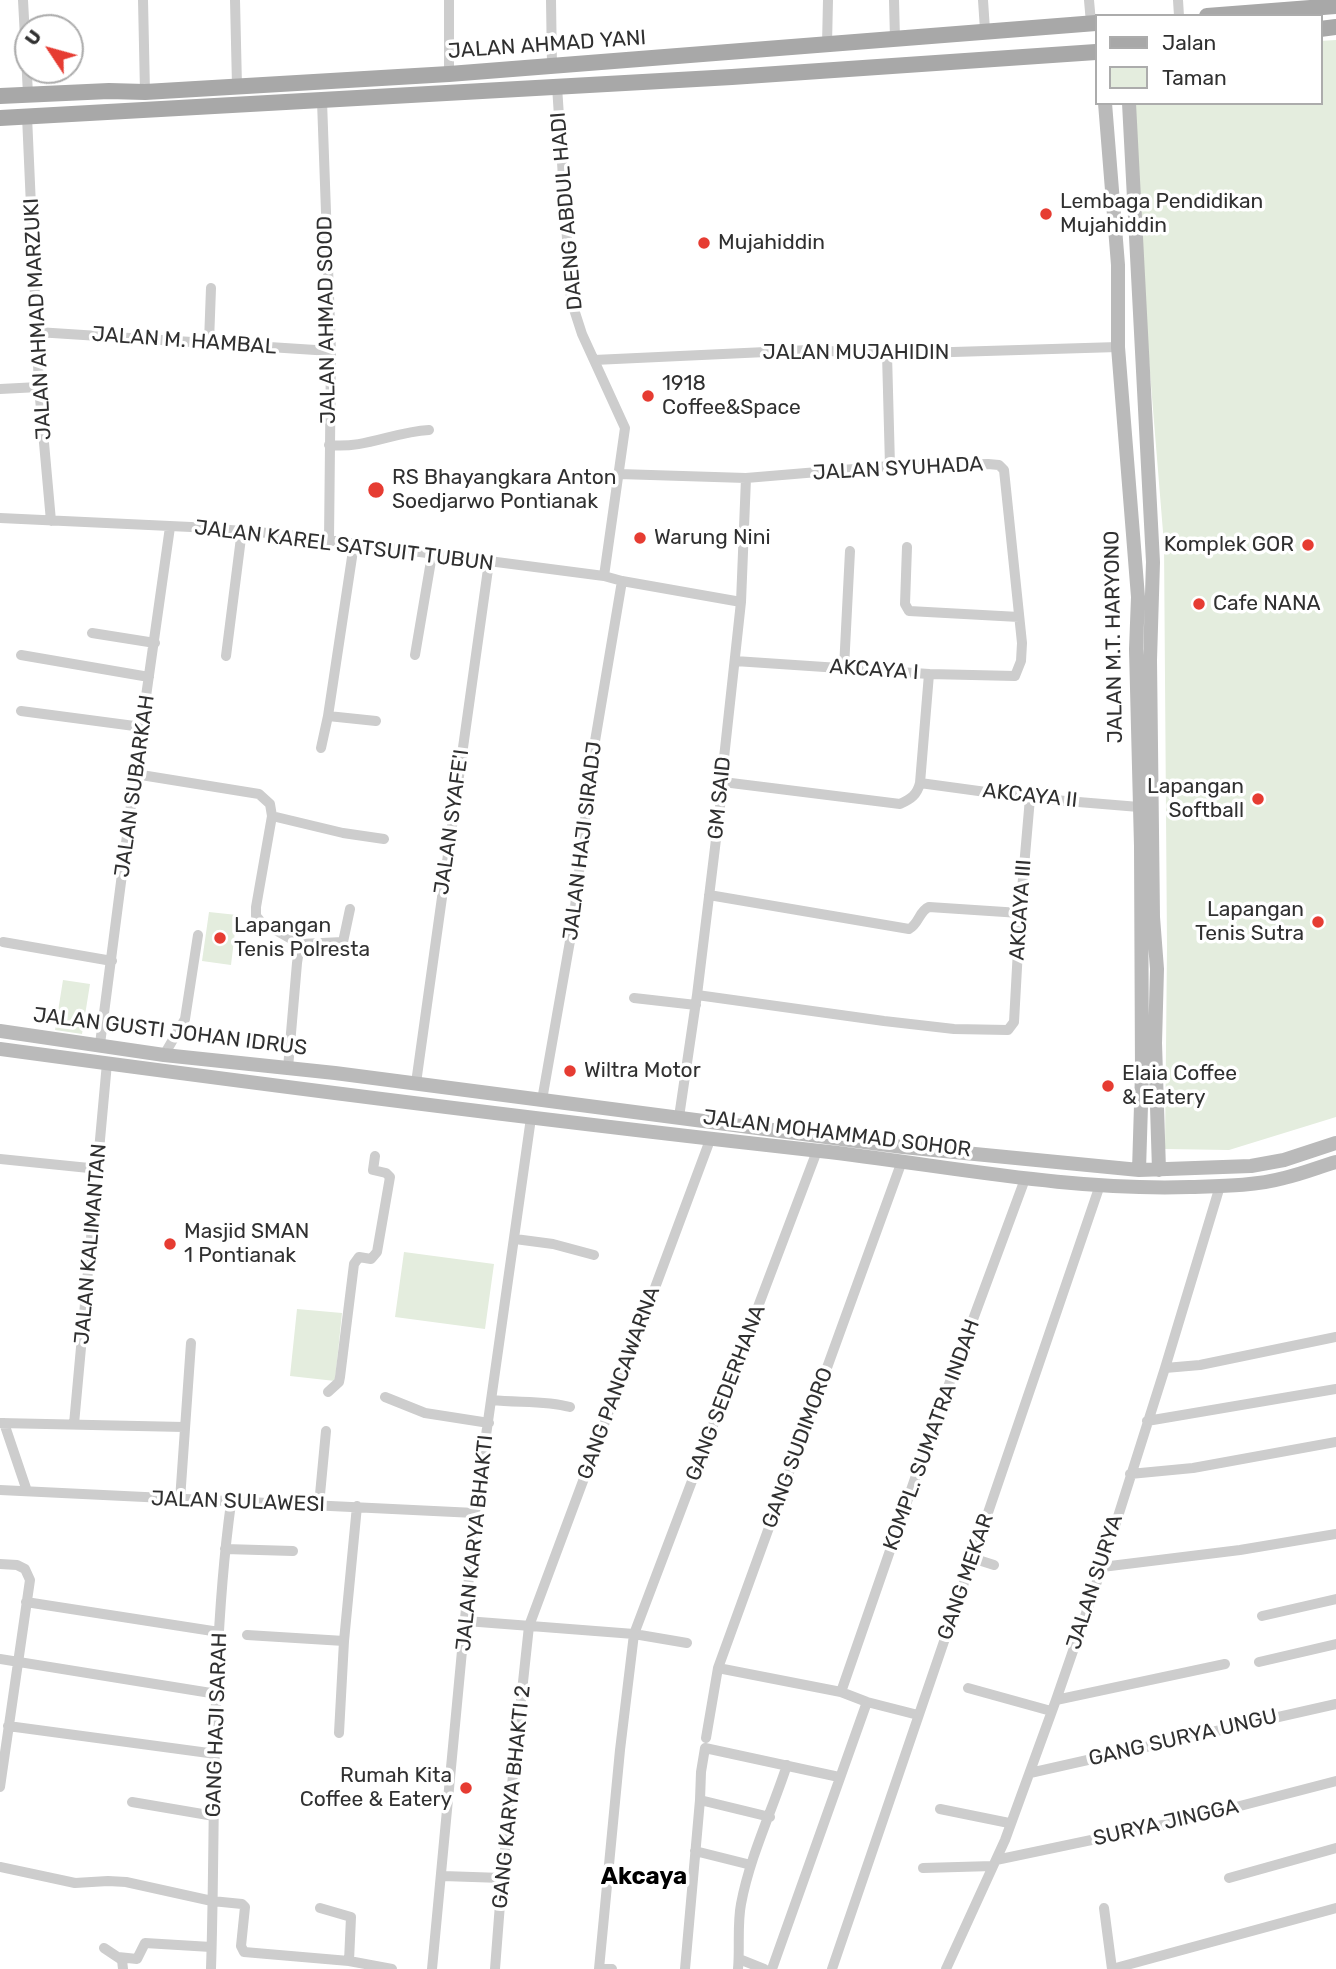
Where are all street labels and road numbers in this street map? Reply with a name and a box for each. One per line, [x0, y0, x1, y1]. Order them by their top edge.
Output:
street label: JALAN AHMAD YANI [447, 26, 647, 64]
street label: DAENG ABDUL HADI [546, 111, 588, 311]
street label: JALAN AHMAD MARZUKI [19, 197, 57, 441]
street label: JALAN AHMAD SOOD [313, 216, 341, 424]
street label: JALAN M. HAMBAL [91, 322, 277, 360]
street label: JALAN MUJAHIDIN [763, 340, 949, 366]
street label: JALAN SYUHADA [812, 452, 984, 486]
street label: JALAN KAREL SATSUIT TUBUN [193, 515, 495, 577]
street label: JALAN M.T. HARYONO [1100, 530, 1128, 744]
street label: AKCAYA I [829, 654, 919, 686]
street label: JALAN SUBARKAH [110, 693, 160, 879]
street label: JALAN HAJI SIRADJ [558, 740, 608, 942]
street label: JALAN SYAFE'I [429, 748, 475, 896]
street label: GM SAID [703, 755, 737, 841]
street label: AKCAYA II [981, 778, 1079, 814]
street label: AKCAYA III [1005, 859, 1037, 961]
street label: JALAN GUSTI JOHAN IDRUS [32, 1003, 308, 1061]
street label: JALAN MOHAMMAD SOHOR [701, 1105, 973, 1163]
street label: JALAN KALIMANTAN [70, 1142, 112, 1346]
street label: GANG PANCAWARNA [572, 1283, 666, 1483]
street label: GANG SEDERHANA [681, 1301, 771, 1485]
street label: KOMPL. SUMATRA INDAH [878, 1316, 986, 1554]
street label: GANG SUDIMORO [757, 1364, 839, 1532]
street label: JALAN KARYA BHAKTI [451, 1433, 499, 1653]
street label: JALAN SULAWESI [151, 1486, 325, 1518]
street label: GANG MEKAR [933, 1511, 999, 1643]
street label: JALAN SURYA [1061, 1512, 1129, 1652]
street label: GANG HAJI SARAH [201, 1632, 233, 1818]
street label: GANG KARYA BHAKTI 2 [488, 1684, 536, 1910]
street label: GANG SURYA UNGU [1086, 1704, 1280, 1772]
street label: SURYA JINGGA [1091, 1794, 1241, 1852]

